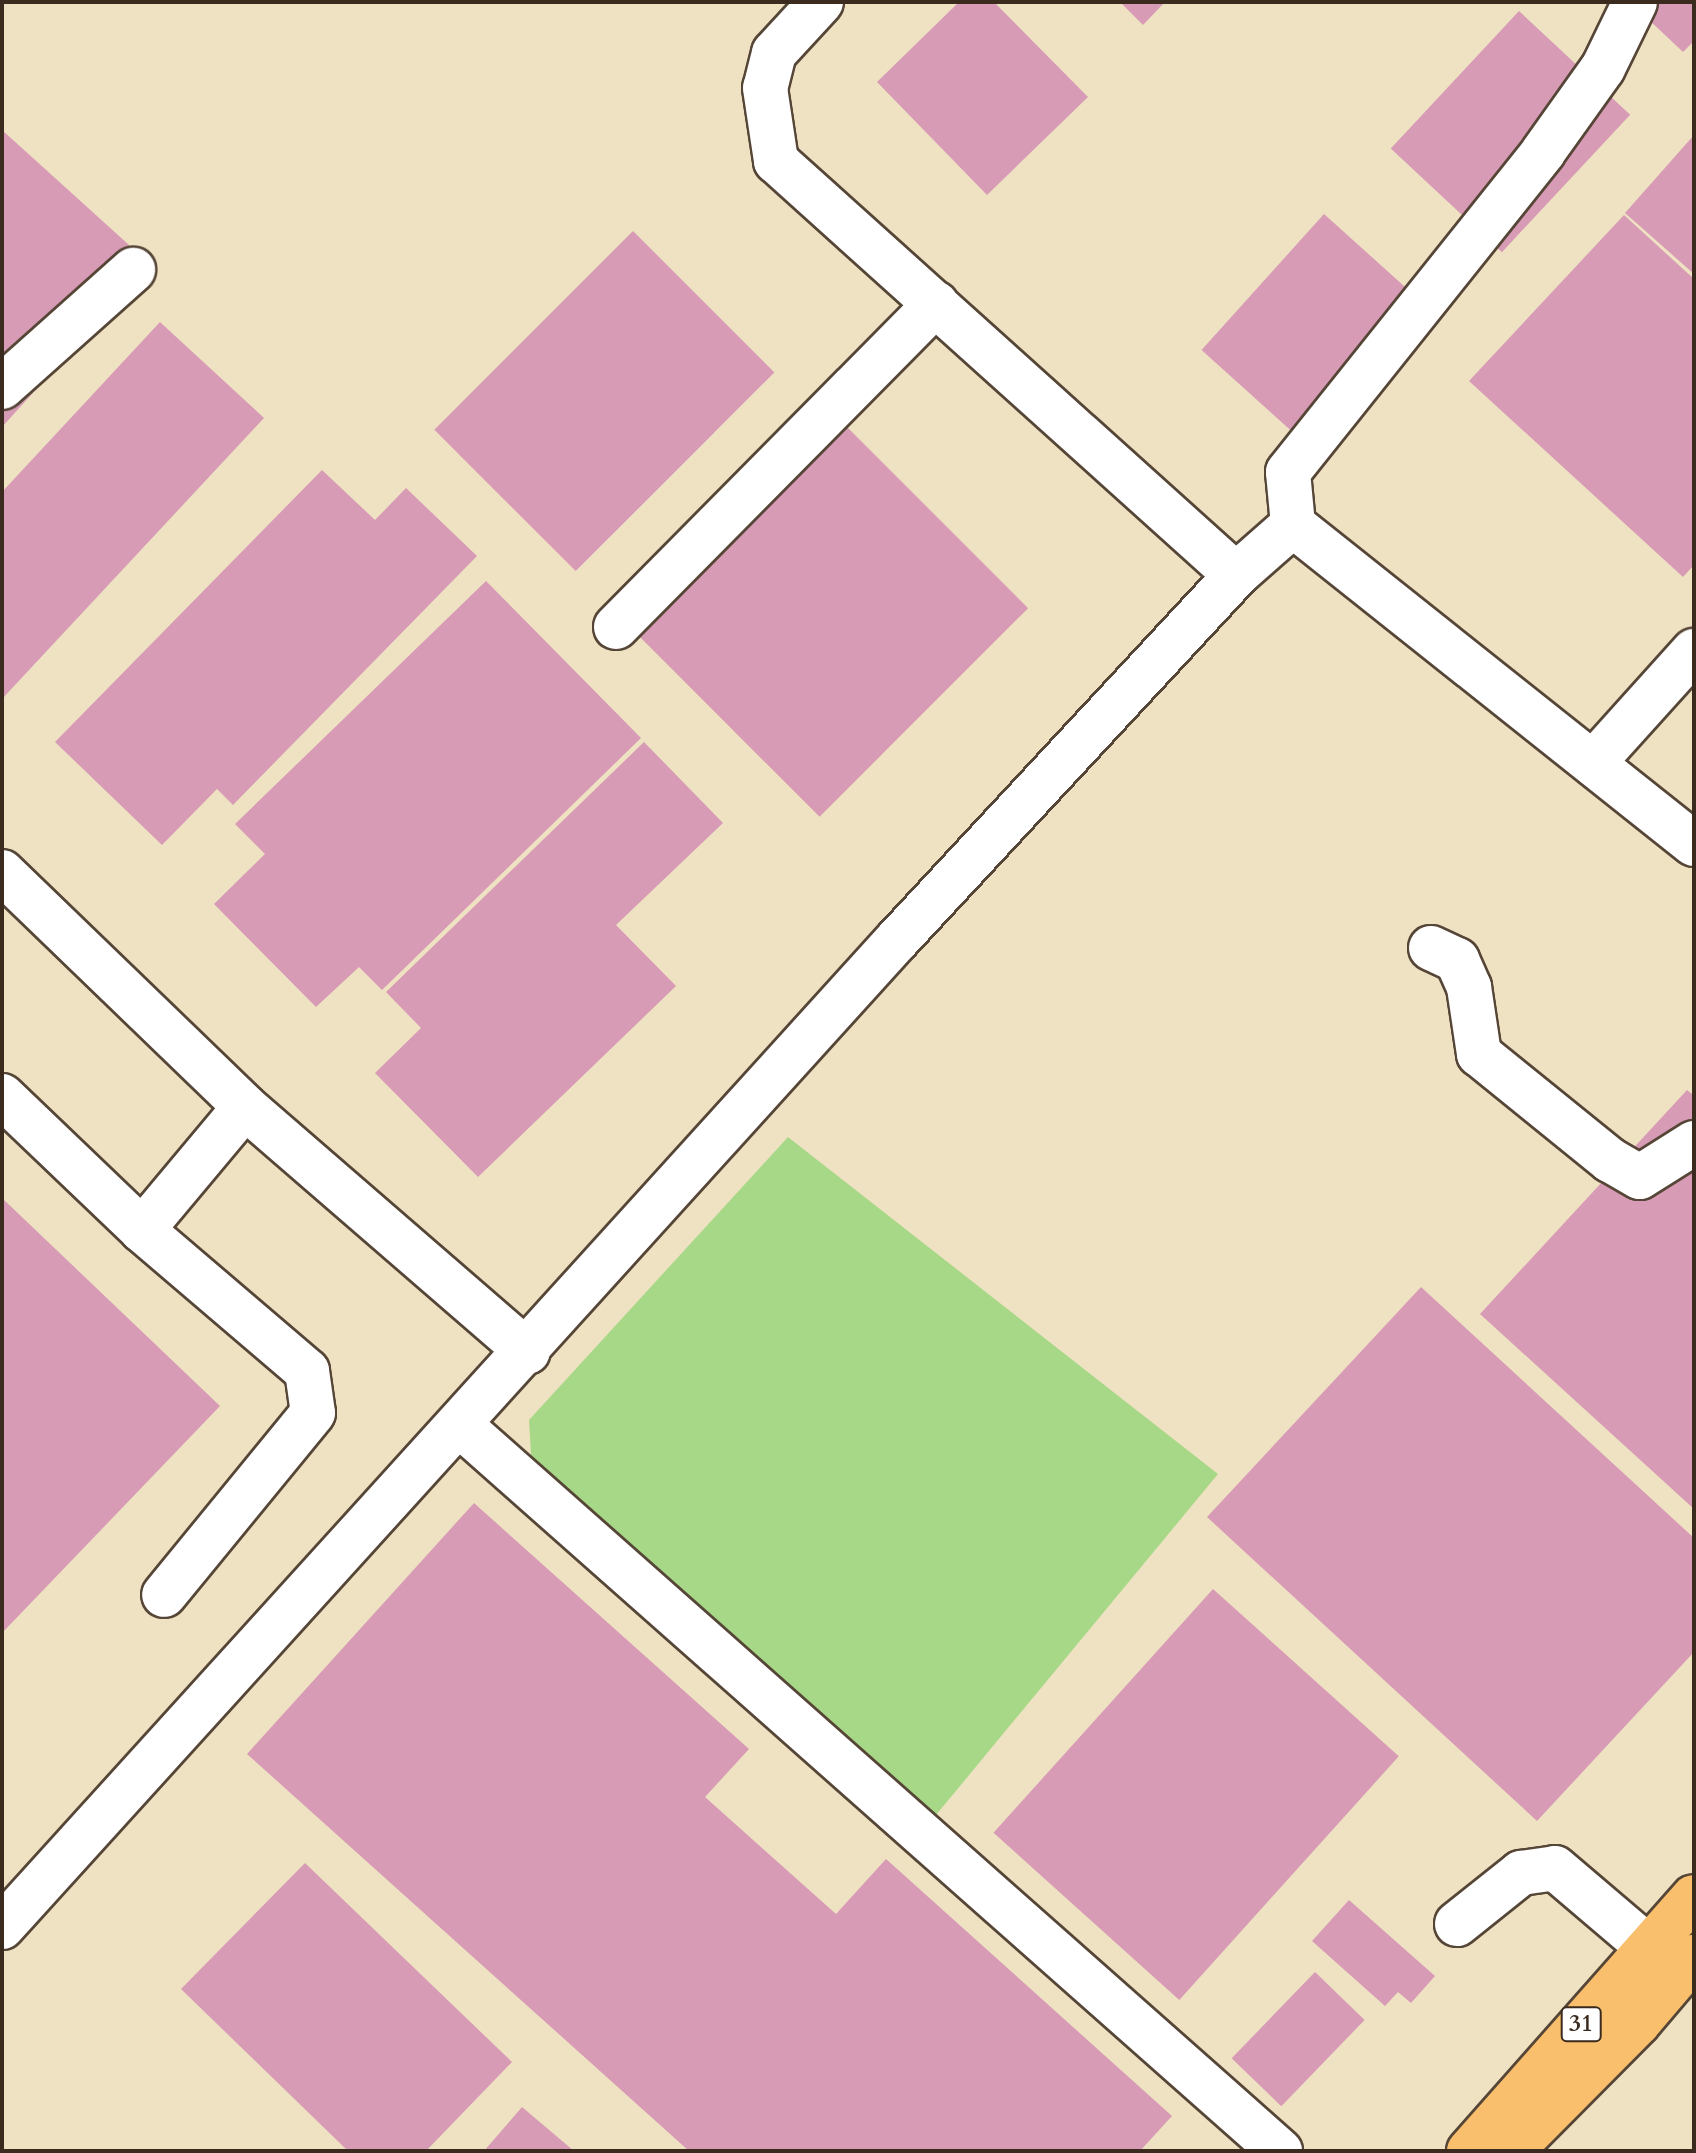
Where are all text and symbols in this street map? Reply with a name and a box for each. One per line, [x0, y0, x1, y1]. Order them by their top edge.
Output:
road number: 31 [1559, 2004, 1603, 2044]

